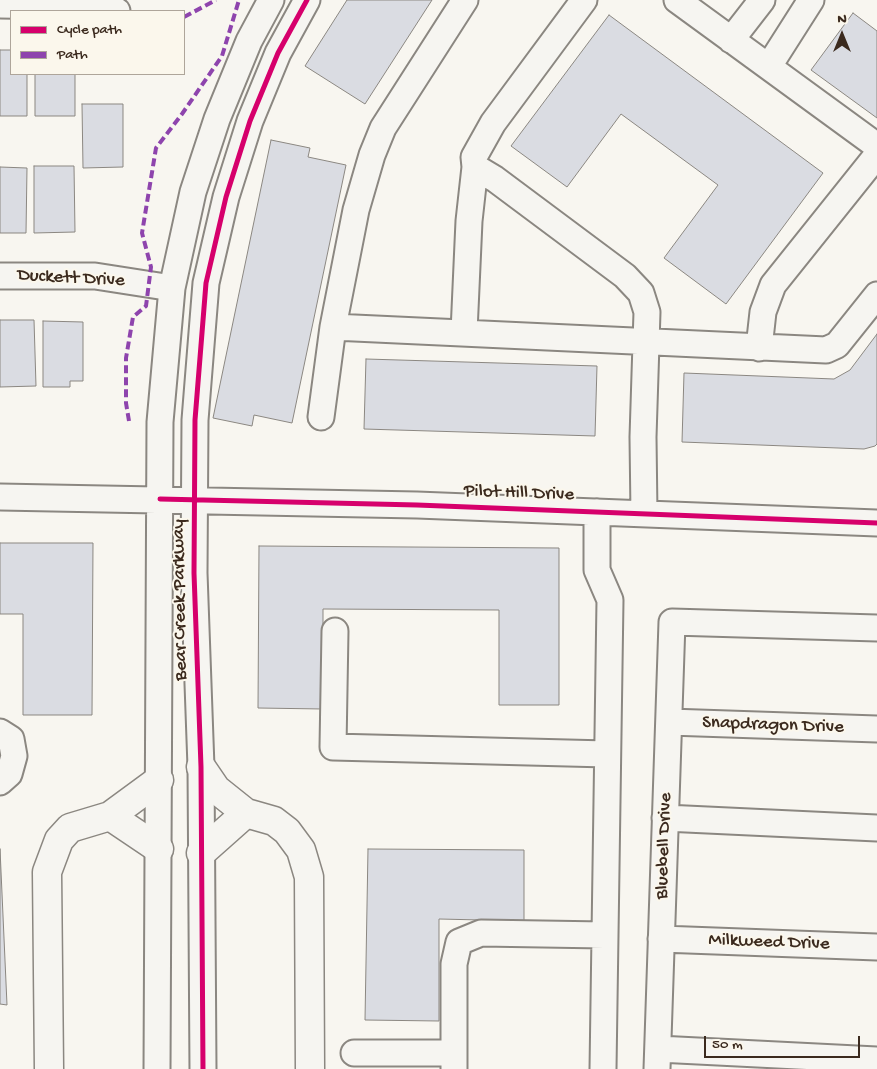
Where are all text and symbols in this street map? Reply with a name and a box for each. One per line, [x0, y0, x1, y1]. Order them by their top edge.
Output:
legend [10, 10, 185, 75]
north arrow [817, 10, 867, 60]
text: N [837, 11, 847, 28]
text: Cycle path [57, 21, 122, 39]
text: Path [57, 46, 88, 64]
street label: Duckett Drive [17, 265, 125, 293]
street label: Pilot Hill Drive [464, 481, 574, 507]
street label: Bear Creek Parkway [168, 519, 194, 681]
street label: Snapdragon Drive [702, 712, 844, 740]
street label: Bluebell Drive [652, 792, 678, 900]
street label: Milkweed Drive [708, 929, 830, 957]
scale bar [707, 1026, 863, 1058]
text: 50 m [712, 1036, 743, 1054]

